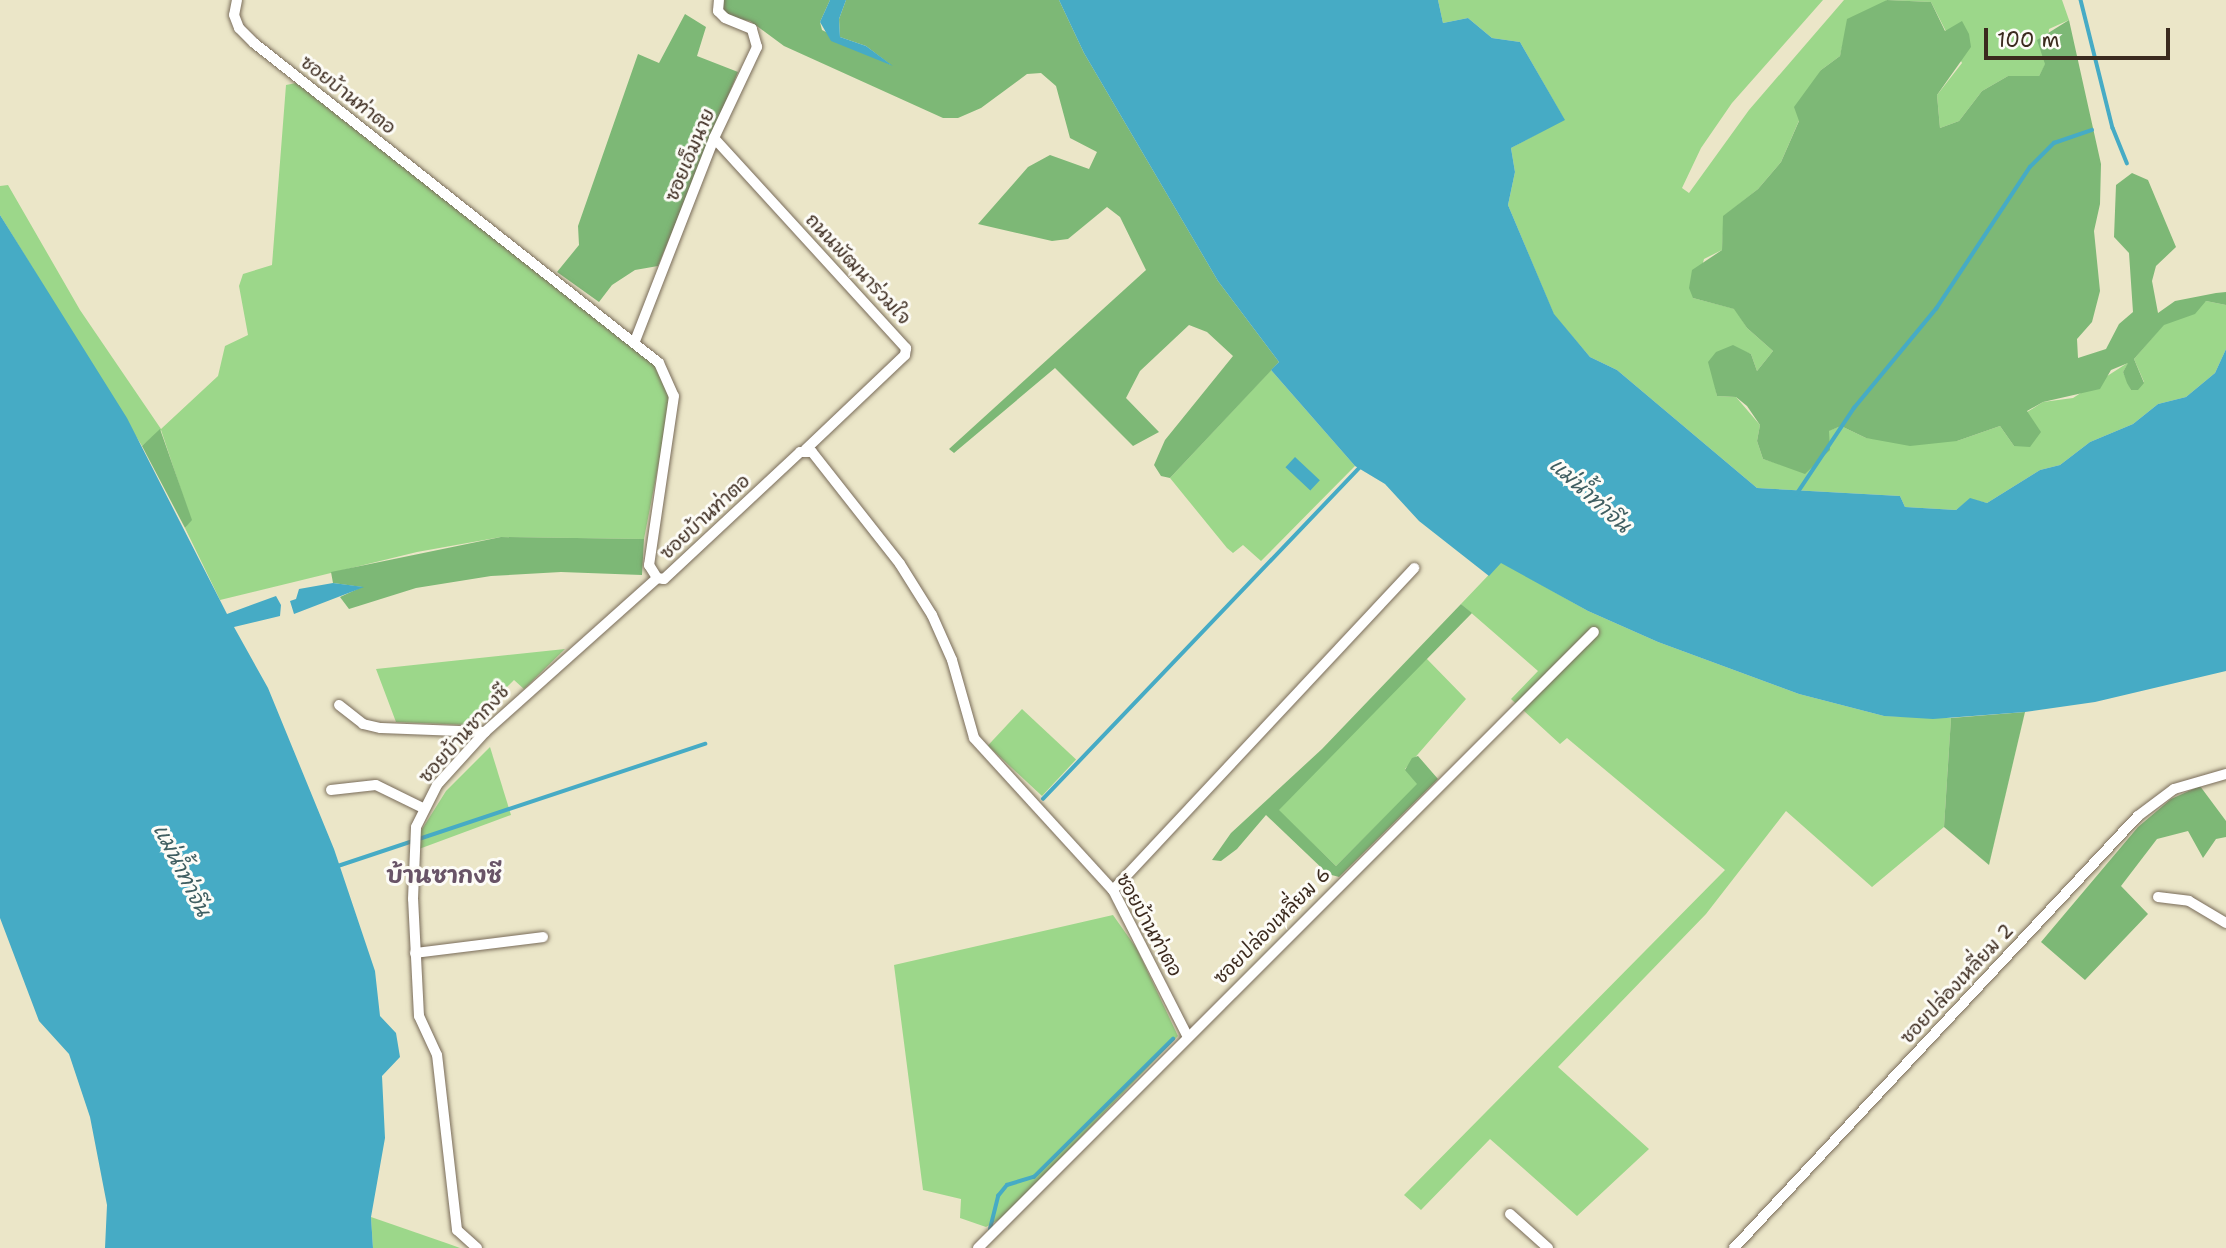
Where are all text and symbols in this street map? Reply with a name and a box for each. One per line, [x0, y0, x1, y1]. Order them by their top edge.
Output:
scale bar [1988, 14, 2174, 58]
text: 100 m [1997, 26, 2060, 54]
street label: ซอยบ้านท่าตอ [296, 51, 400, 139]
street label: ซอยเอ็มนาย [660, 105, 720, 205]
street label: ถนนพัฒนาร่วมใจ [801, 209, 915, 329]
water label: แม่น้ำท่าจีน [1544, 452, 1636, 538]
street label: ซอยบ้านท่าตอ [655, 470, 755, 564]
street label: ซอยบ้านซากงซี [414, 680, 514, 788]
water label: แม่น้ำท่าจีน [148, 820, 216, 920]
district label: บ้านซากงซี [386, 861, 502, 889]
street label: ซอยปล่องเหลี่ยม 6 [1209, 863, 1335, 989]
street label: ซอยบ้านท่าตอ [1111, 869, 1187, 981]
street label: ซอยปล่องเหลี่ยม 2 [1896, 919, 2018, 1049]

